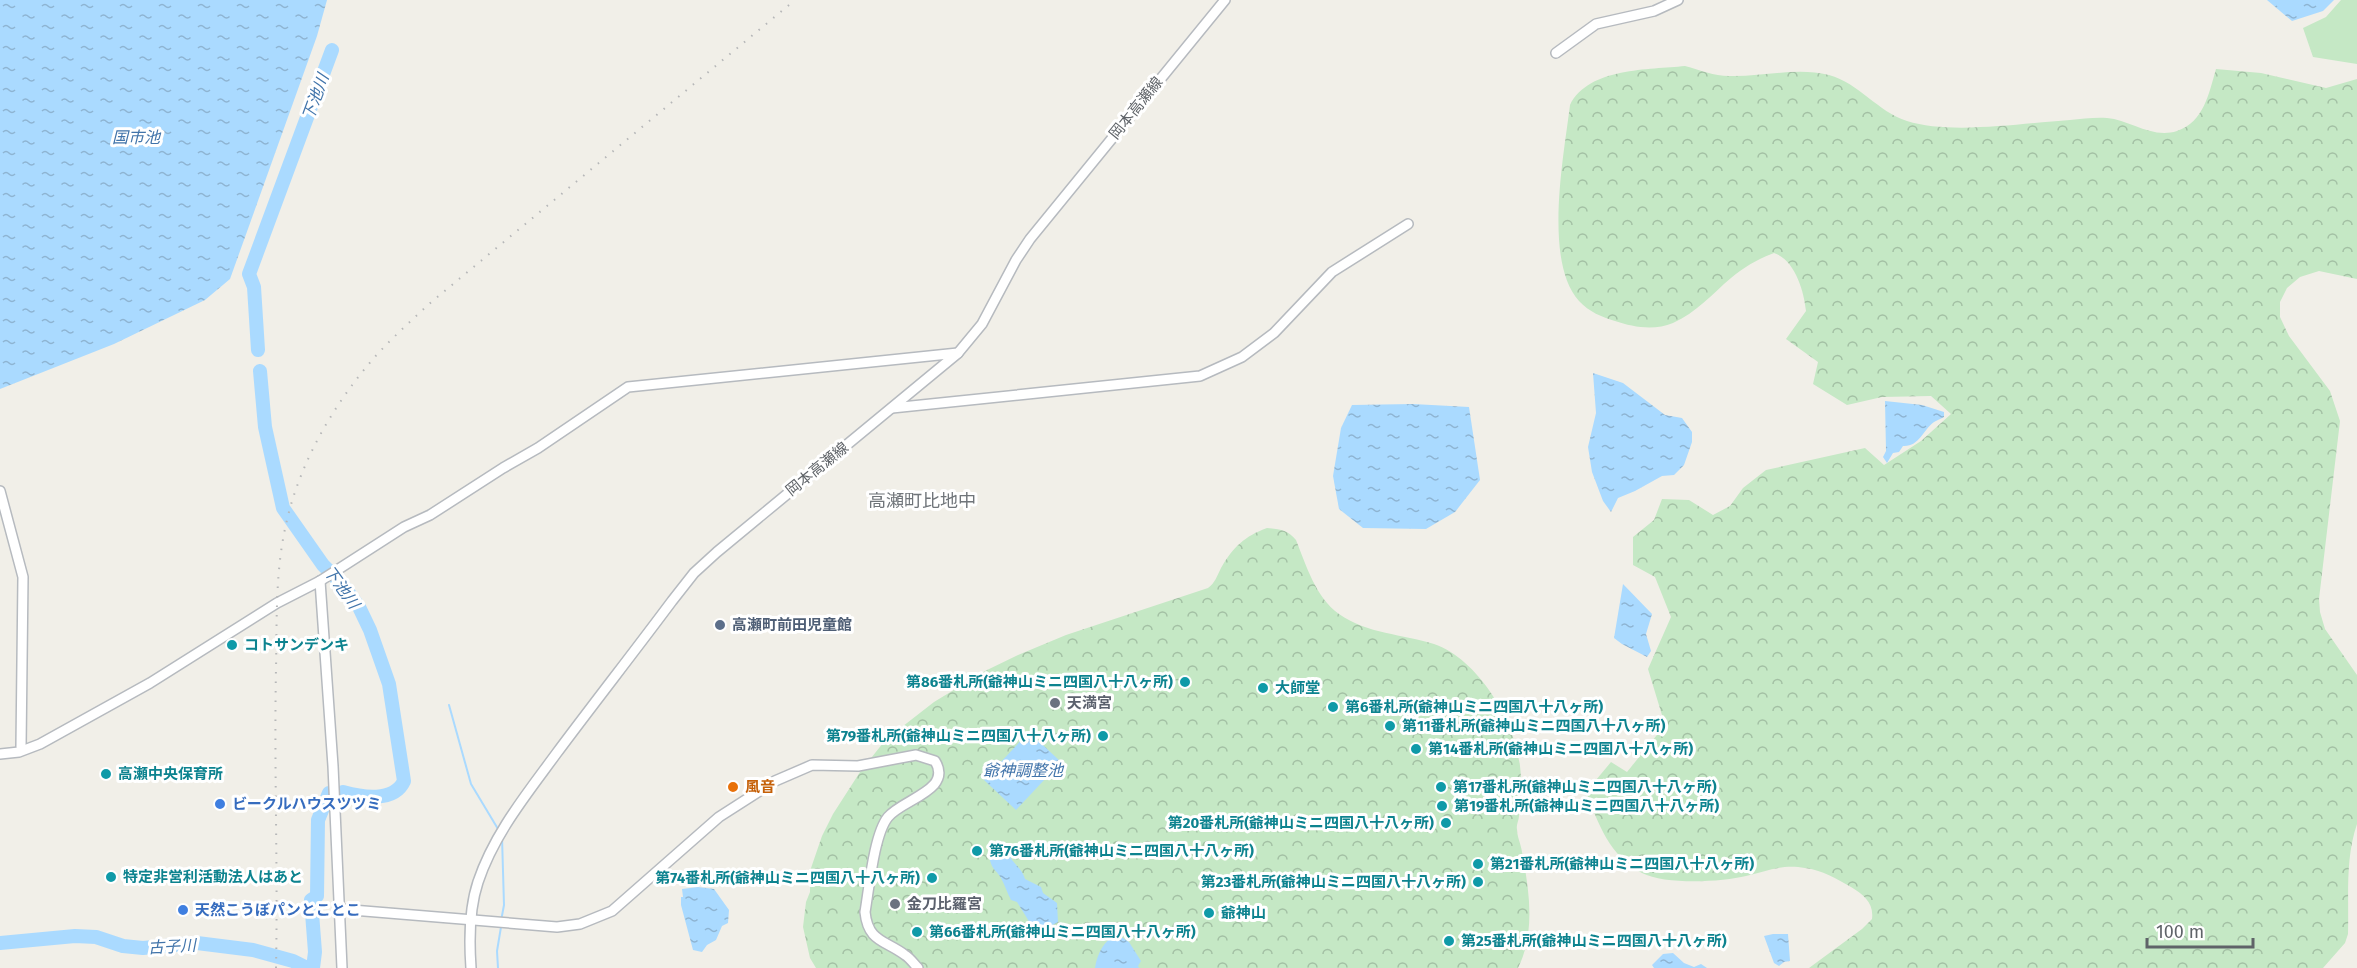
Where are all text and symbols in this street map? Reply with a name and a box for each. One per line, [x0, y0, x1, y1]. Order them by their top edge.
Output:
water label: 下池川 [298, 69, 333, 123]
street label: 岡本高瀬線 [1105, 73, 1167, 143]
water label: 国市池 [112, 128, 162, 147]
street label: 岡本高瀬線 [782, 438, 852, 500]
district label: 高瀬町比地中 [868, 490, 976, 512]
water label: 下池川 [320, 562, 365, 614]
place label: 高瀬町前田児童館 [732, 616, 852, 634]
marker: 高瀬町前田児童館 [713, 618, 727, 632]
place label: コトサンデンキ [244, 636, 349, 654]
marker: コトサンデンキ [225, 638, 239, 652]
place label: 第86番札所(爺神山ミニ四国八十八ヶ所) [906, 673, 1173, 691]
marker: 第86番札所(爺神山ミニ四国八十八ヶ所) [1178, 675, 1192, 689]
place label: 大師堂 [1275, 679, 1320, 697]
marker: 大師堂 [1256, 681, 1270, 695]
place label: 天満宮 [1067, 694, 1112, 712]
marker: 天満宮 [1048, 696, 1062, 710]
place label: 第6番札所(爺神山ミニ四国八十八ヶ所) [1345, 698, 1603, 716]
marker: 第6番札所(爺神山ミニ四国八十八ヶ所) [1326, 700, 1340, 714]
place label: 第11番札所(爺神山ミニ四国八十八ヶ所) [1402, 717, 1666, 735]
marker: 第11番札所(爺神山ミニ四国八十八ヶ所) [1383, 719, 1397, 733]
place label: 第79番札所(爺神山ミニ四国八十八ヶ所) [826, 727, 1091, 745]
marker: 第79番札所(爺神山ミニ四国八十八ヶ所) [1096, 729, 1110, 743]
place label: 第14番札所(爺神山ミニ四国八十八ヶ所) [1428, 740, 1693, 758]
marker: 第14番札所(爺神山ミニ四国八十八ヶ所) [1409, 742, 1423, 756]
water label: 爺神調整池 [983, 761, 1065, 780]
place label: 高瀬中央保育所 [118, 765, 223, 783]
marker: 高瀬中央保育所 [99, 767, 113, 781]
place label: 風音 [745, 778, 775, 796]
place label: 第17番札所(爺神山ミニ四国八十八ヶ所) [1453, 778, 1717, 796]
marker: 風音 [726, 780, 740, 794]
marker: 第17番札所(爺神山ミニ四国八十八ヶ所) [1434, 780, 1448, 794]
place label: ビークルハウスツツミ [232, 795, 382, 813]
marker: ビークルハウスツツミ [213, 797, 227, 811]
place label: 第19番札所(爺神山ミニ四国八十八ヶ所) [1454, 797, 1719, 815]
marker: 第19番札所(爺神山ミニ四国八十八ヶ所) [1435, 799, 1449, 813]
place label: 第20番札所(爺神山ミニ四国八十八ヶ所) [1168, 814, 1434, 832]
marker: 第20番札所(爺神山ミニ四国八十八ヶ所) [1439, 816, 1453, 830]
place label: 第76番札所(爺神山ミニ四国八十八ヶ所) [989, 842, 1254, 860]
marker: 第76番札所(爺神山ミニ四国八十八ヶ所) [970, 844, 984, 858]
place label: 第21番札所(爺神山ミニ四国八十八ヶ所) [1490, 855, 1754, 873]
marker: 第21番札所(爺神山ミニ四国八十八ヶ所) [1471, 857, 1485, 871]
place label: 特定非営利活動法人はあと [123, 868, 303, 886]
place label: 第74番札所(爺神山ミニ四国八十八ヶ所) [655, 869, 920, 887]
marker: 特定非営利活動法人はあと [104, 870, 118, 884]
marker: 第74番札所(爺神山ミニ四国八十八ヶ所) [925, 871, 939, 885]
place label: 第23番札所(爺神山ミニ四国八十八ヶ所) [1201, 873, 1466, 891]
marker: 第23番札所(爺神山ミニ四国八十八ヶ所) [1471, 875, 1485, 889]
place label: 金刀比羅宮 [907, 895, 982, 913]
marker: 金刀比羅宮 [888, 897, 902, 911]
place label: 天然こうぼパンとことこ [195, 901, 361, 919]
marker: 天然こうぼパンとことこ [176, 903, 190, 917]
place label: 爺神山 [1221, 904, 1266, 922]
marker: 爺神山 [1202, 906, 1216, 920]
scale bar [2147, 911, 2254, 949]
text: 100 m [2156, 921, 2204, 943]
place label: 第66番札所(爺神山ミニ四国八十八ヶ所) [929, 923, 1196, 941]
marker: 第66番札所(爺神山ミニ四国八十八ヶ所) [910, 925, 924, 939]
place label: 第25番札所(爺神山ミニ四国八十八ヶ所) [1461, 932, 1727, 950]
marker: 第25番札所(爺神山ミニ四国八十八ヶ所) [1442, 934, 1456, 948]
water label: 古子川 [148, 936, 198, 957]

